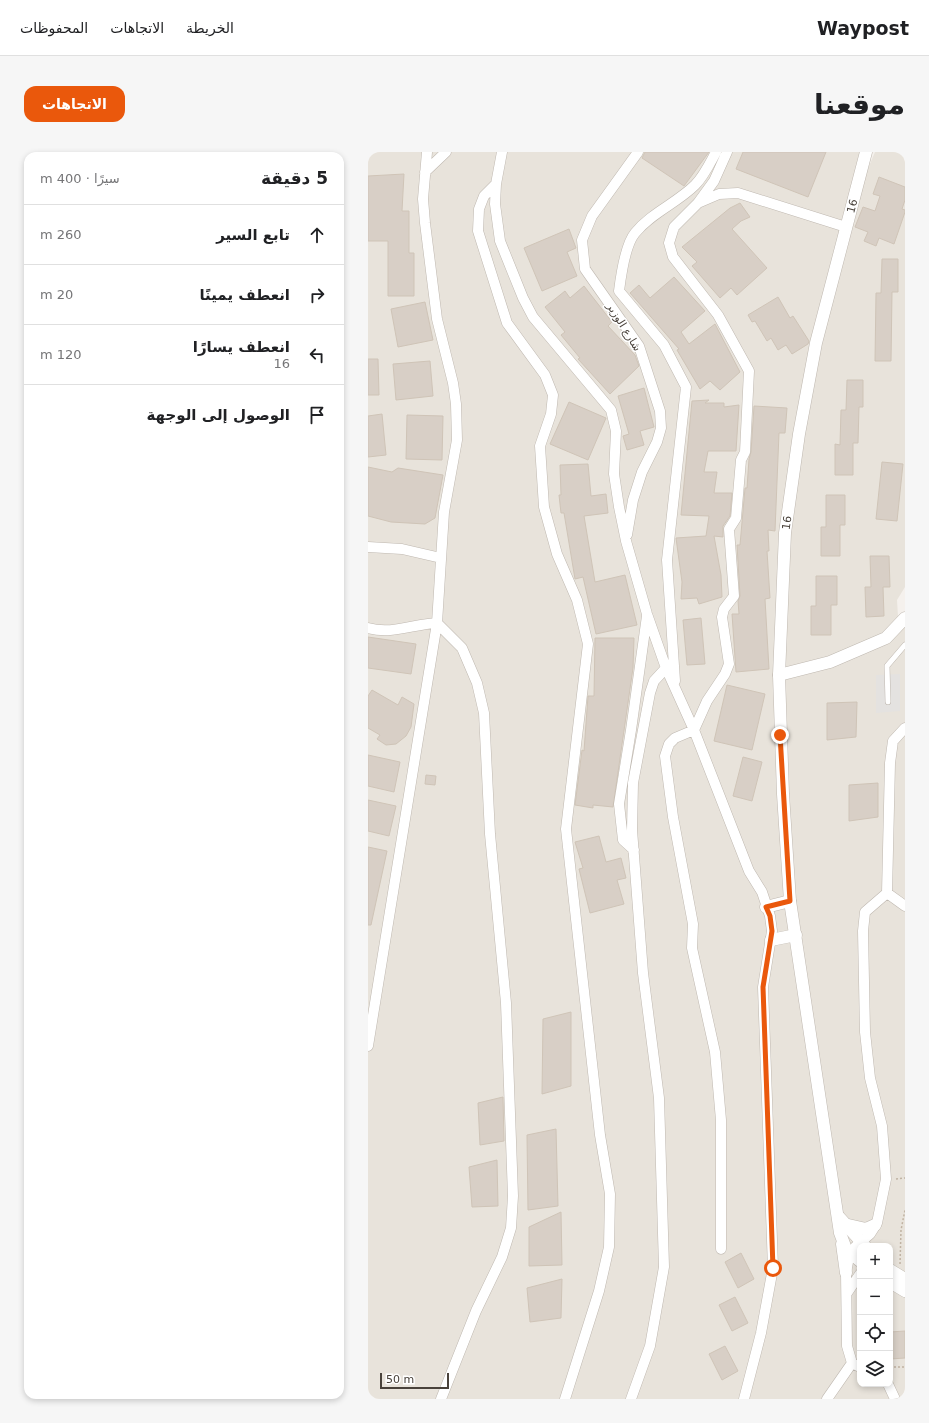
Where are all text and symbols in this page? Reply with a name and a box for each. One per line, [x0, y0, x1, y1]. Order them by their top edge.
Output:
text: Waypost [817, 17, 909, 39]
text: المحفوظات [20, 20, 88, 36]
text: الاتجاهات [110, 20, 164, 36]
text: الخريطة [186, 20, 234, 36]
button: الاتجاهات [24, 86, 125, 122]
text: موقعنا [814, 88, 905, 121]
text: 5 دقيقة [261, 168, 328, 188]
text: سيرًا · 400 m [40, 171, 120, 186]
street label: 16 [844, 197, 860, 214]
icon: ahead [306, 224, 328, 246]
text: تابع السير [216, 226, 290, 244]
text: 260 m [40, 227, 82, 242]
icon: right [306, 284, 328, 306]
text: انعطف يمينًا [199, 286, 290, 304]
text: 20 m [40, 287, 73, 302]
street label: شارع الوزير [604, 300, 644, 354]
text: انعطف يسارًا [193, 338, 290, 356]
icon: left [306, 344, 328, 366]
text: 120 m [40, 347, 82, 362]
text: 16 [273, 356, 290, 371]
icon: arrive [306, 404, 328, 426]
text: الوصول إلى الوجهة [147, 406, 290, 424]
street label: 16 [779, 515, 794, 531]
route end [771, 726, 789, 744]
map controls [857, 1243, 893, 1387]
button: + [857, 1243, 893, 1279]
route start [764, 1259, 782, 1277]
button: − [857, 1279, 893, 1315]
button: locate [857, 1315, 893, 1351]
button: layers [857, 1351, 893, 1387]
scale bar [380, 1371, 449, 1390]
text: 50 m [386, 1373, 414, 1386]

